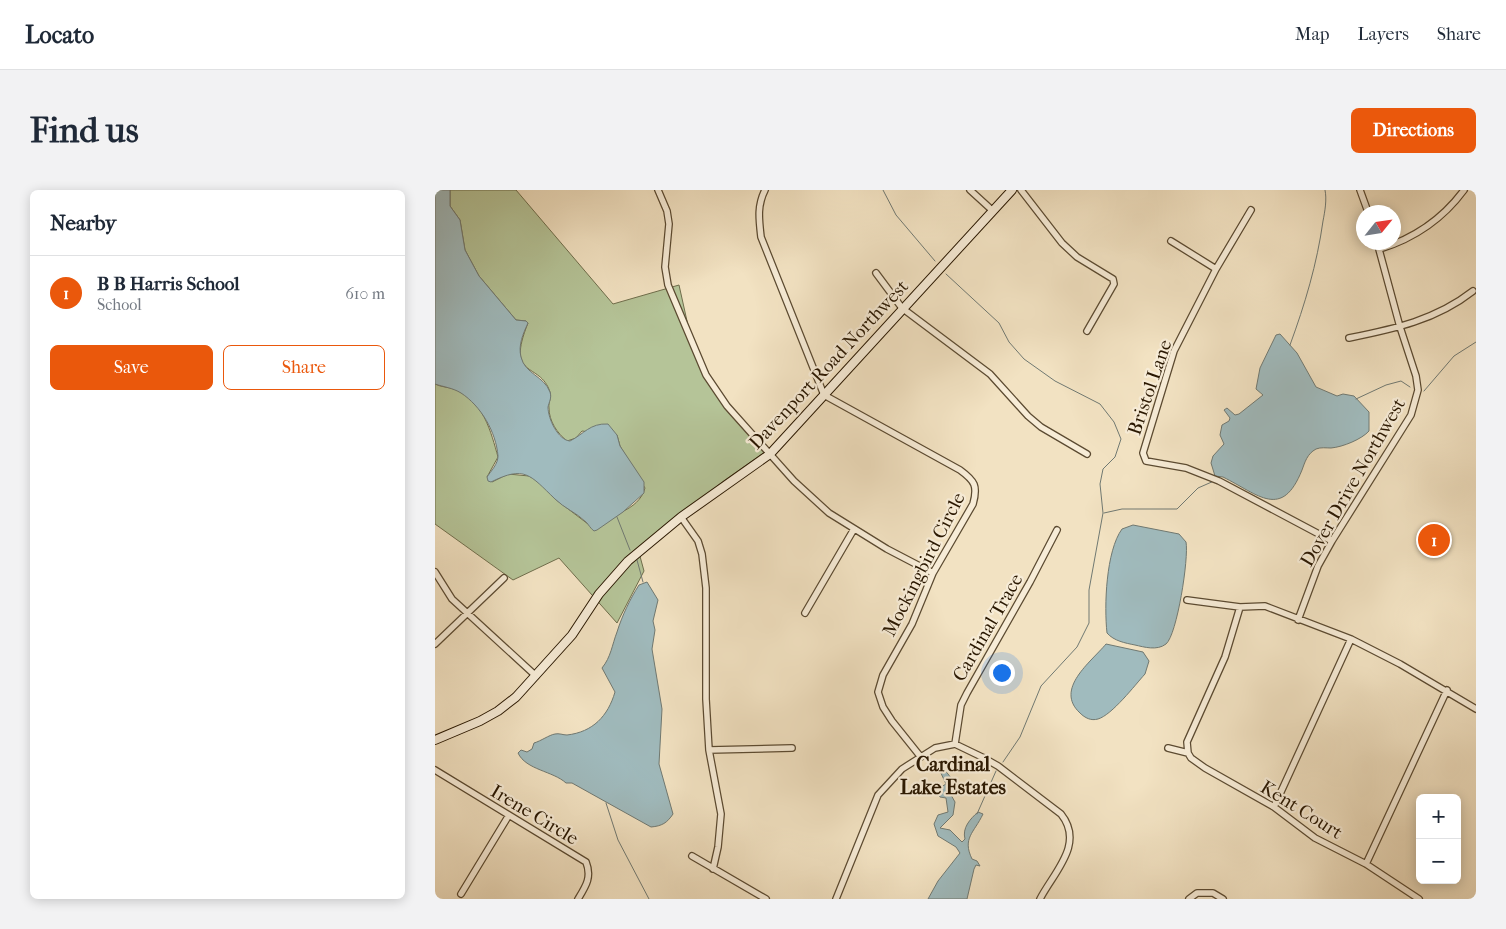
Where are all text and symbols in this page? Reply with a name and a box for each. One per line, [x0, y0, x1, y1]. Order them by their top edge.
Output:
text: Locato [25, 21, 94, 49]
text: Map [1295, 24, 1329, 45]
text: Layers [1357, 24, 1409, 45]
text: Share [1437, 24, 1481, 45]
button: Directions [1351, 108, 1476, 153]
text: Find us [30, 110, 139, 151]
north arrow [1356, 205, 1401, 250]
text: Nearby [50, 211, 116, 235]
text: B B Harris School [97, 273, 240, 295]
street label: Davenport Road Northwest [744, 275, 913, 454]
text: 1 [63, 284, 69, 303]
text: 610 m [345, 284, 385, 303]
text: School [97, 295, 142, 314]
street label: Bristol Lane [1123, 337, 1177, 438]
button: Save [50, 345, 213, 390]
button: Share [223, 345, 385, 390]
street label: Dover Drive Northwest [1296, 394, 1410, 571]
street label: Mockingbird Circle [878, 489, 970, 640]
pin: 1 [1418, 521, 1450, 559]
street label: Cardinal Trace [948, 570, 1028, 685]
your location [989, 660, 1015, 686]
district label: Cardinal Lake Estates [900, 753, 1007, 799]
street label: Kent Court [1256, 776, 1347, 844]
street label: Irene Circle [487, 780, 582, 850]
map controls [1416, 794, 1461, 884]
button: + [1416, 794, 1461, 839]
button: − [1416, 839, 1461, 884]

